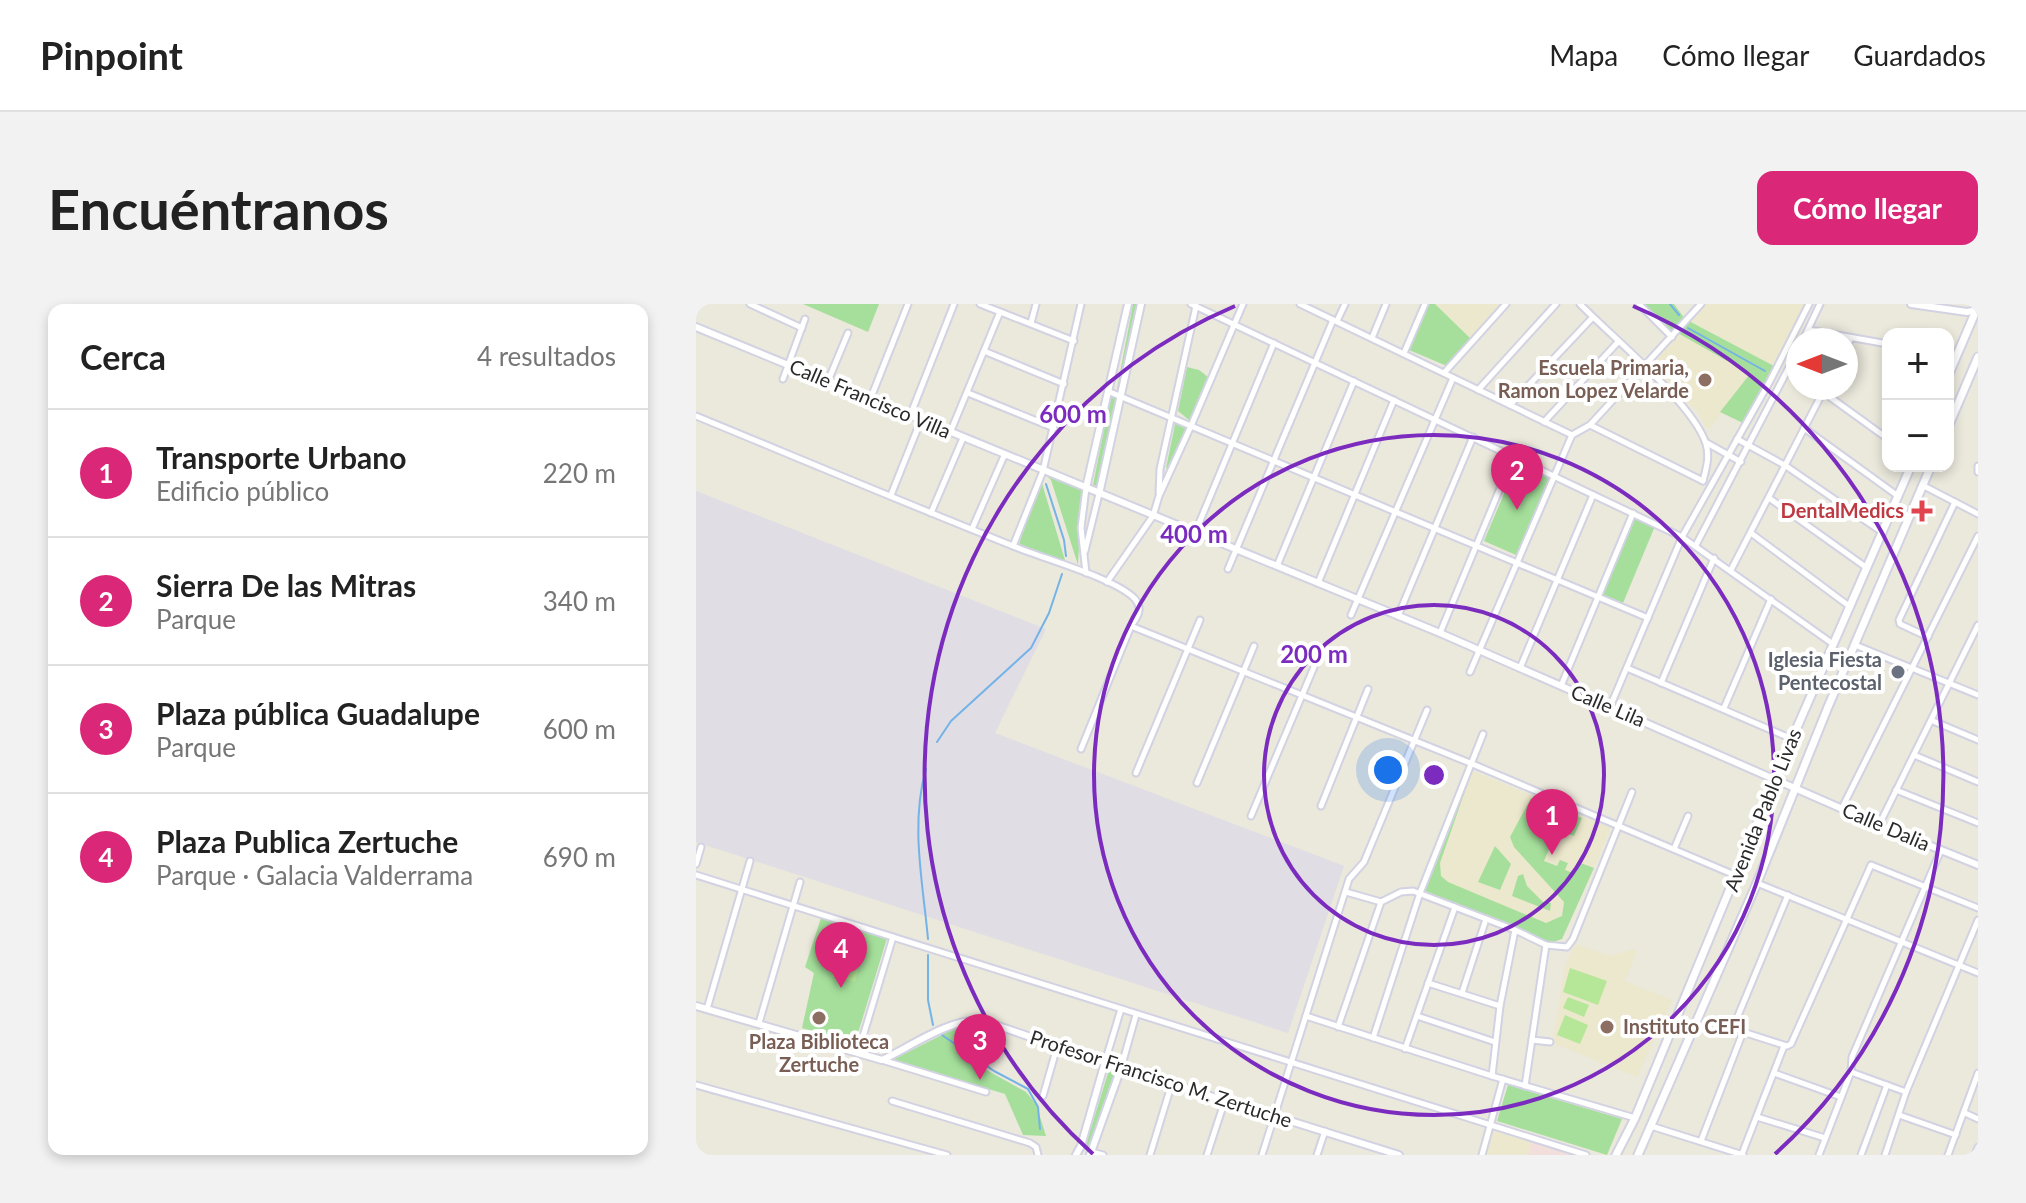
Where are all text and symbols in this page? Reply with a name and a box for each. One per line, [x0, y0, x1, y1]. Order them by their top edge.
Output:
text: Pinpoint [40, 32, 183, 78]
text: Mapa [1549, 38, 1618, 72]
text: Cómo llegar [1662, 38, 1809, 72]
text: Guardados [1853, 38, 1986, 72]
button: Cómo llegar [1757, 171, 1978, 245]
text: Encuéntranos [48, 175, 389, 242]
north arrow [1786, 328, 1858, 400]
map controls [1882, 328, 1954, 472]
button: + [1882, 328, 1954, 400]
text: Cerca [80, 336, 166, 377]
text: 4 resultados [477, 340, 616, 372]
street label: Calle Francisco Villa [786, 353, 955, 443]
place label: Escuela Primaria, Ramon Lopez Velarde [1498, 355, 1689, 402]
marker: Escuela Primaria, Ramon Lopez Velarde [1696, 371, 1714, 389]
text: 600 m [1039, 399, 1107, 428]
button: − [1882, 400, 1954, 472]
text: Transporte Urbano [156, 439, 407, 475]
pin: 2 [1491, 444, 1543, 510]
text: 1 [98, 457, 114, 489]
text: 220 m [543, 457, 616, 489]
text: Edificio público [156, 475, 329, 507]
place label: DentalMedics [1781, 498, 1904, 522]
marker: DentalMedics [1911, 500, 1933, 522]
text: 400 m [1160, 519, 1228, 548]
text: Sierra De las Mitras [156, 567, 416, 603]
text: 2 [98, 585, 114, 617]
text: 340 m [543, 585, 616, 617]
text: Parque [156, 603, 236, 635]
text: 200 m [1280, 639, 1348, 668]
place label: Iglesia Fiesta Pentecostal [1768, 647, 1882, 694]
marker: Iglesia Fiesta Pentecostal [1889, 663, 1907, 681]
street label: Calle Lila [1568, 679, 1649, 731]
text: Plaza pública Guadalupe [156, 695, 480, 731]
text: 3 [98, 713, 114, 745]
text: 600 m [543, 713, 616, 745]
street label: Avenida Pablo Livas [1718, 725, 1806, 894]
text: Parque [156, 731, 236, 763]
your location [1368, 750, 1408, 790]
centre of rings [1420, 761, 1448, 789]
pin: 1 [1526, 789, 1578, 855]
street label: Calle Dalia [1839, 797, 1934, 855]
text: Plaza Publica Zertuche [156, 823, 458, 859]
text: 4 [98, 841, 114, 873]
text: 690 m [543, 841, 616, 873]
text: Parque · Galacia Valderrama [156, 859, 473, 891]
pin: 4 [815, 922, 867, 988]
marker: Plaza Biblioteca Zertuche [810, 1009, 828, 1027]
pin: 3 [954, 1014, 1006, 1080]
place label: Instituto CEFI [1623, 1014, 1746, 1038]
marker: Instituto CEFI [1598, 1018, 1616, 1036]
street label: Profesor Francisco M. Zertuche [1027, 1024, 1295, 1132]
place label: Plaza Biblioteca Zertuche [749, 1029, 889, 1076]

